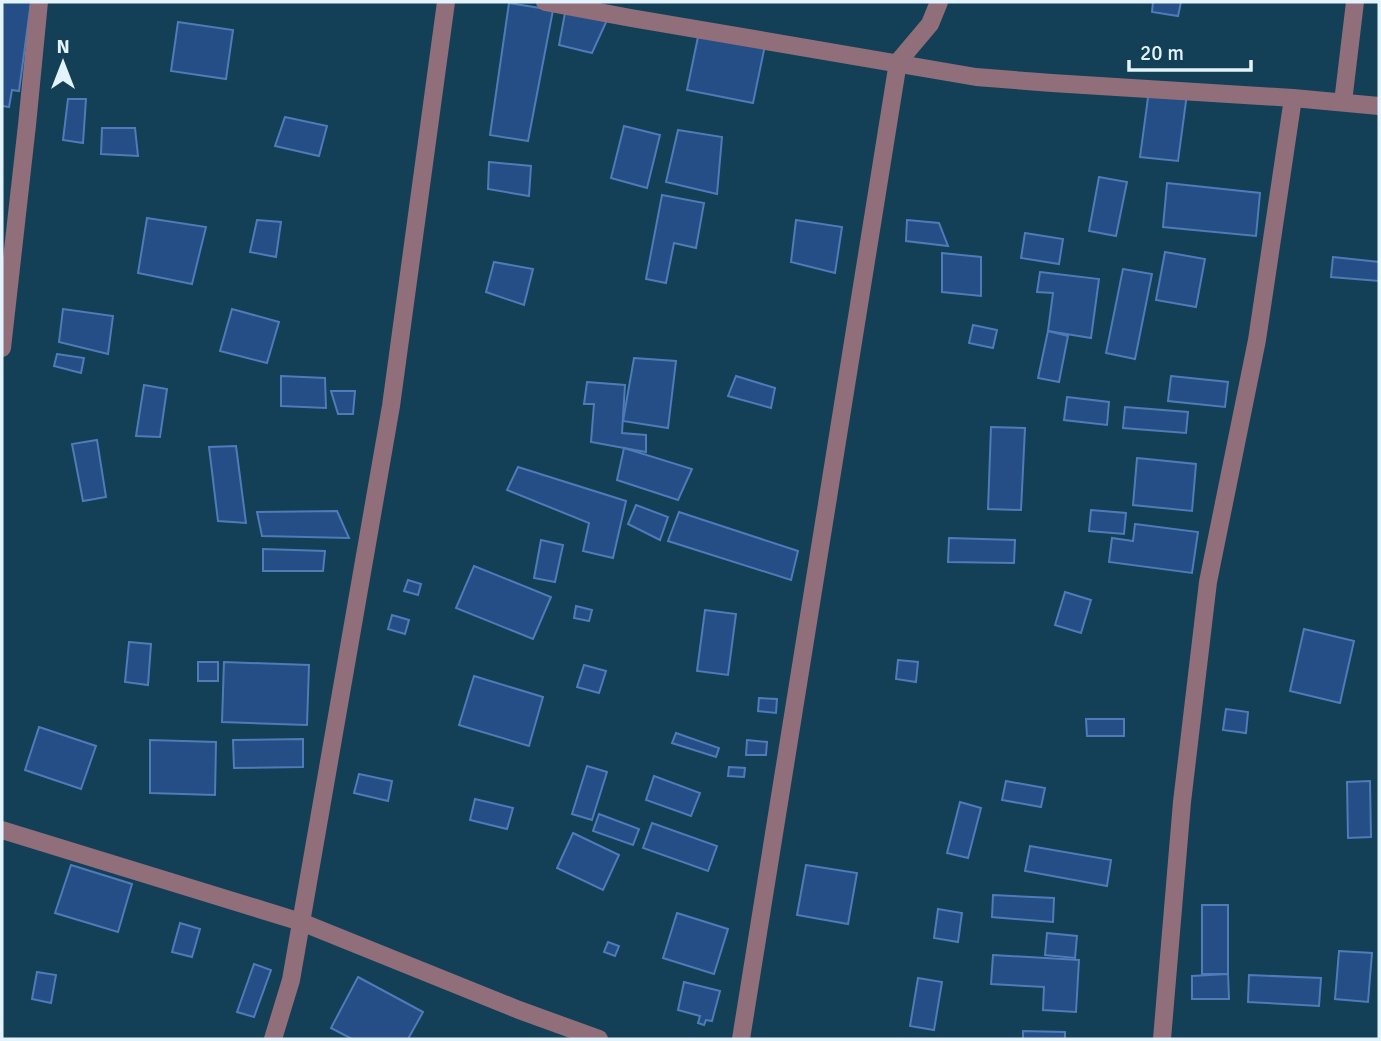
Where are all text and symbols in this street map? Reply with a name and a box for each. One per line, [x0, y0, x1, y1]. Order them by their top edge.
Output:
north arrow [28, 28, 98, 98]
scale bar [1129, 28, 1252, 72]
text: N [56, 35, 70, 59]
text: 20 m [1140, 40, 1184, 66]

